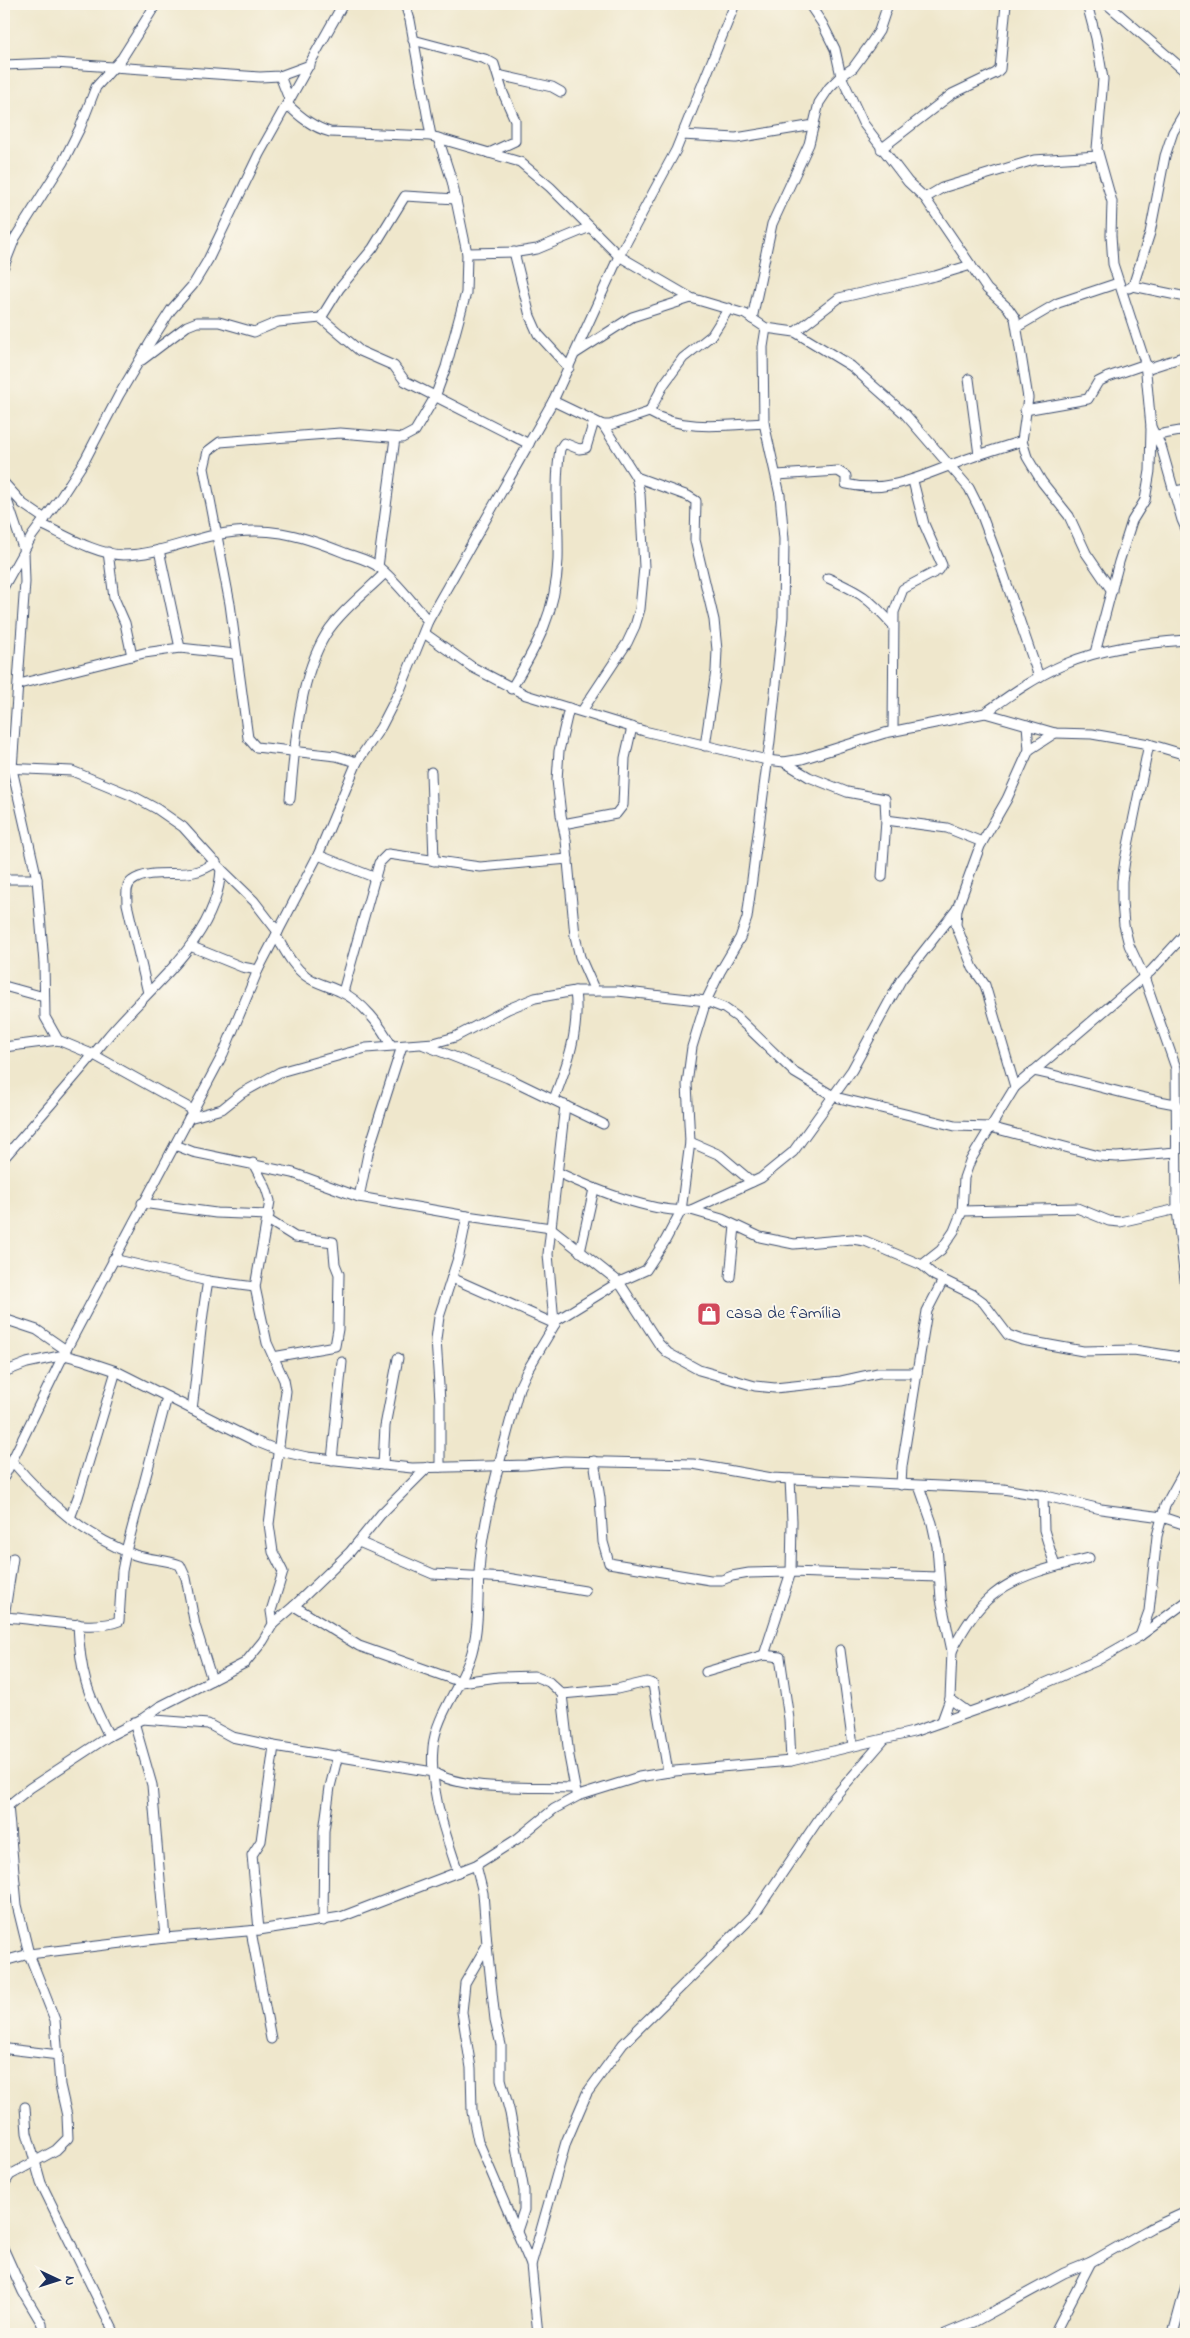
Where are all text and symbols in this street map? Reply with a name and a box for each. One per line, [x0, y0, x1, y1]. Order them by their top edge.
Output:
shop icon: casa de família [696, 1301, 722, 1327]
place label: casa de família [726, 1301, 841, 1327]
north arrow [32, 2256, 82, 2306]
text: N [59, 2275, 80, 2286]

